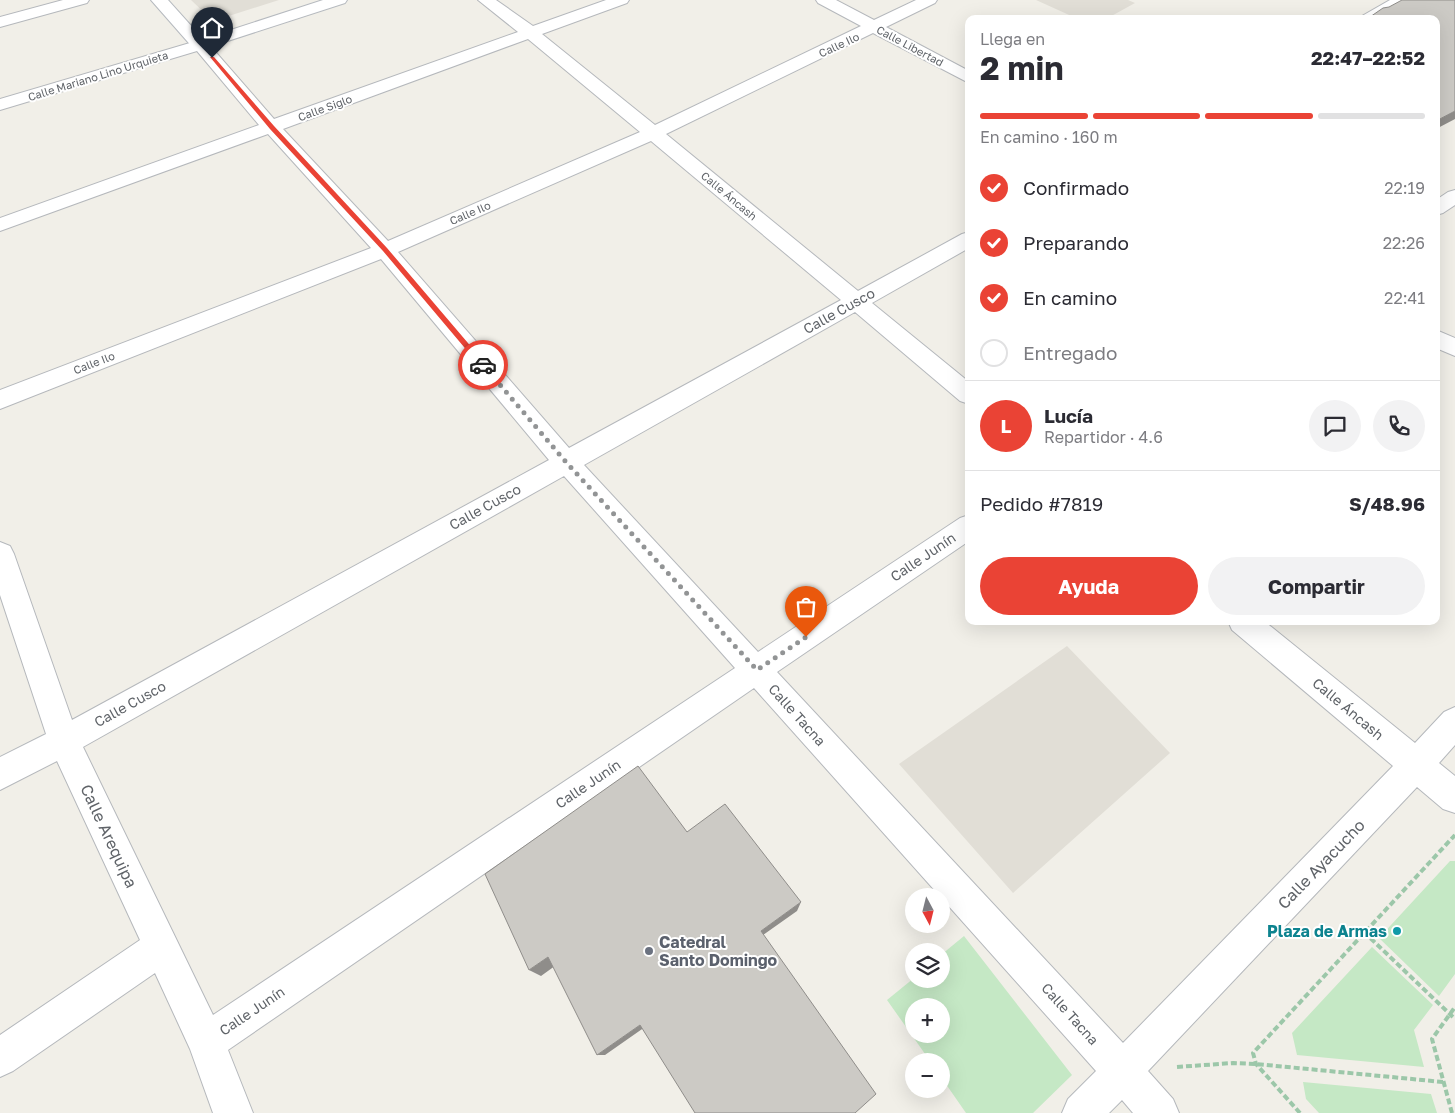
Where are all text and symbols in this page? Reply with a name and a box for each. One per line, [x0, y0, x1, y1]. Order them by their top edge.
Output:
pin [191, 7, 233, 58]
icon: home [198, 14, 226, 42]
street label: Calle Libertad [875, 22, 946, 69]
street label: Calle Ilo [816, 29, 861, 60]
text: Llega en [980, 29, 1045, 49]
text: 22:47–22:52 [1311, 46, 1425, 69]
street label: Calle Mariano Lino Urquieta [26, 48, 170, 103]
text: 2 min [980, 49, 1064, 87]
street label: Calle Siglo [296, 92, 354, 123]
text: En camino · 160 m [980, 127, 1118, 147]
street label: Calle Áncash [699, 169, 760, 223]
icon: check [980, 174, 1008, 202]
text: Confirmado [1023, 176, 1129, 199]
text: 22:19 [1384, 178, 1425, 198]
street label: Calle Ilo [447, 198, 493, 227]
icon: check [980, 229, 1008, 257]
text: Preparando [1023, 231, 1129, 254]
text: 22:26 [1383, 233, 1425, 253]
street label: Calle Cusco [800, 284, 878, 337]
icon: check [980, 284, 1008, 312]
text: En camino [1023, 286, 1117, 309]
text: 22:41 [1384, 288, 1425, 308]
courier [458, 340, 508, 390]
text: Entregado [1023, 341, 1117, 364]
street label: Calle Ilo [71, 349, 117, 376]
icon: car [469, 351, 497, 379]
button: chat [1309, 400, 1361, 452]
button: phone [1373, 400, 1425, 452]
text: Lucía [1044, 404, 1093, 427]
text: L [1001, 414, 1011, 437]
text: Repartidor · 4.6 [1044, 427, 1163, 447]
street label: Calle Cusco [446, 480, 524, 533]
text: Pedido #7819 [980, 492, 1103, 515]
text: S/48.96 [1349, 492, 1425, 515]
street label: Calle Junín [887, 529, 959, 585]
button: Ayuda [980, 557, 1198, 615]
button: Compartir [1208, 557, 1425, 615]
pin [785, 586, 827, 637]
icon: bag [792, 593, 820, 621]
street label: Calle Áncash [1309, 674, 1387, 743]
street label: Calle Cusco [91, 677, 169, 730]
street label: Calle Tacna [765, 680, 830, 749]
street label: Calle Junín [552, 756, 624, 812]
street label: Calle Arequipa [76, 781, 142, 891]
street label: Calle Ayacucho [1273, 815, 1369, 913]
north arrow [905, 888, 950, 932]
map controls [905, 888, 950, 1098]
place label: Plaza de Armas [1267, 921, 1387, 941]
marker: Plaza de Armas [1391, 925, 1403, 937]
place label: Catedral Santo Domingo [659, 932, 778, 970]
button: layers [905, 943, 950, 988]
marker: Catedral Santo Domingo [643, 945, 655, 957]
street label: Calle Tacna [1038, 979, 1103, 1048]
street label: Calle Junín [216, 983, 288, 1039]
button: + [905, 998, 950, 1043]
button: − [905, 1053, 950, 1098]

